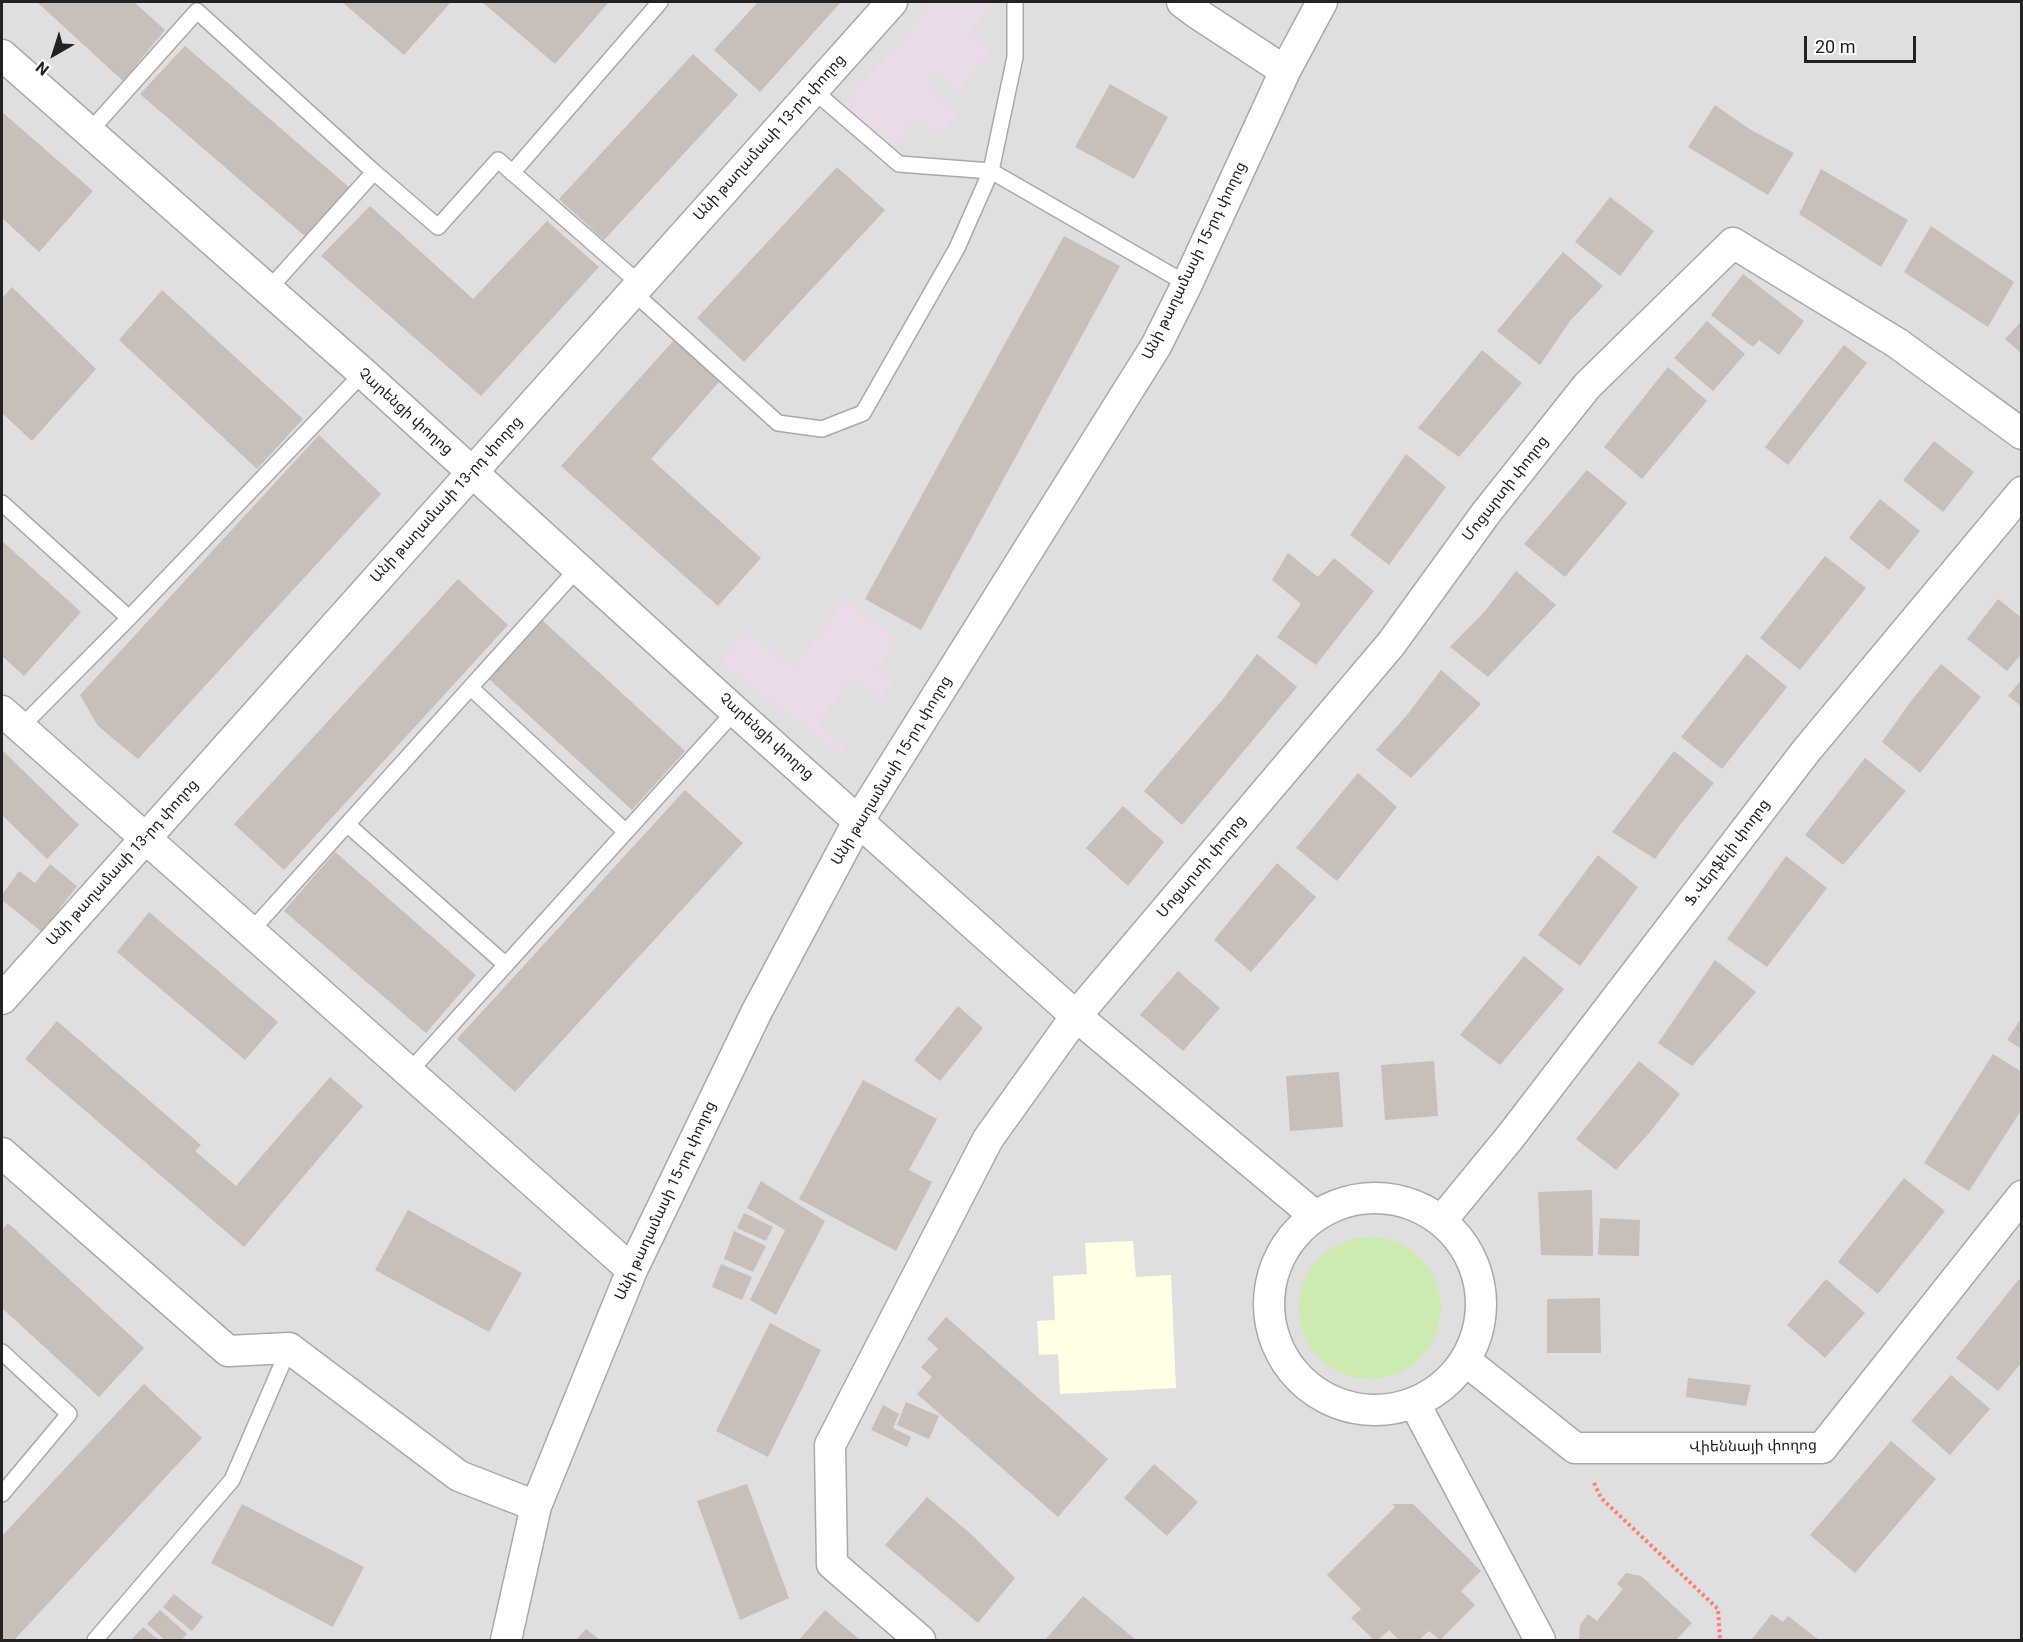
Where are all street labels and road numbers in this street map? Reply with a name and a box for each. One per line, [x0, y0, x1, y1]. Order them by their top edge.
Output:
street label: Անի թաղամասի 13-րդ փողոց [690, 51, 850, 225]
street label: Անի թաղամասի 15-րդ փողոց [1139, 159, 1251, 363]
street label: Չարենցի փողոց [354, 365, 456, 459]
street label: Անի թաղամասի 13-րդ փողոց [367, 413, 527, 587]
street label: Մոցարտի փողոց [1459, 433, 1553, 545]
street label: Անի թաղամասի 15-րդ փողոց [828, 673, 956, 869]
street label: Չարենցի փողոց [715, 690, 817, 784]
street label: Անի թաղամասի 13-րդ փողոց [43, 776, 203, 950]
street label: Ֆ.Վերֆելի փողոց [1682, 796, 1774, 910]
street label: Մոցարտի փողոց [1154, 812, 1250, 922]
street label: Անի թաղամասի 15-րդ փողոց [612, 1098, 720, 1304]
street label: Վիեննայի փողոց [1689, 1437, 1817, 1457]

